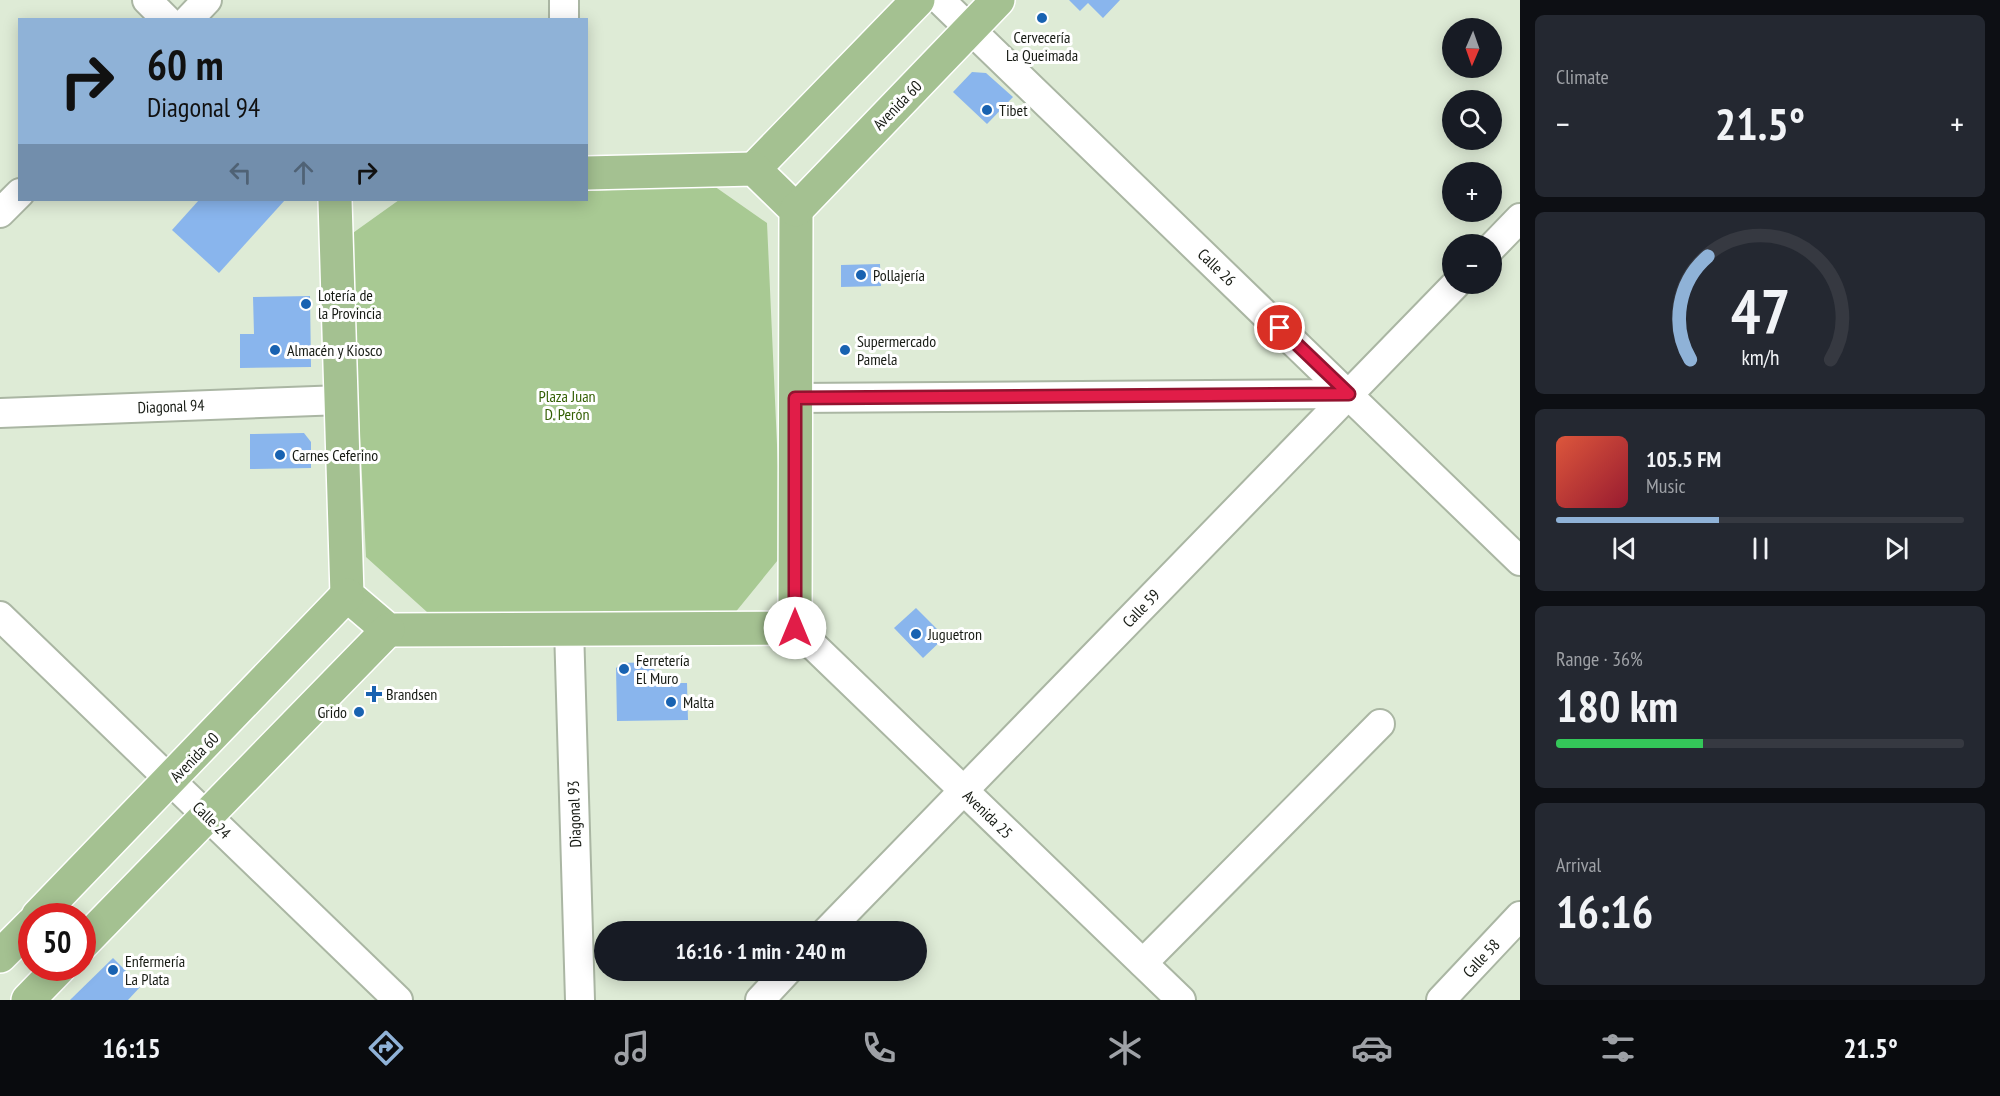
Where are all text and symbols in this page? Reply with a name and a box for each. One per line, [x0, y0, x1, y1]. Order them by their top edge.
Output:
marker: Cervecería La Queimada [1035, 11, 1049, 25]
north arrow [1442, 18, 1502, 78]
map controls [1442, 18, 1502, 294]
place label: Cervecería La Queimada [1006, 27, 1078, 65]
text: 60 m [147, 37, 224, 92]
icon: right [48, 42, 126, 120]
text: Climate [1556, 64, 1609, 90]
street label: Avenida 60 [868, 76, 926, 134]
text: Diagonal 94 [147, 90, 260, 124]
button: search [1442, 90, 1502, 150]
text: 21.5° [1715, 94, 1805, 152]
place label: Tibet [999, 100, 1028, 120]
text: − [1556, 102, 1570, 145]
text: + [1950, 102, 1964, 145]
marker: Tibet [980, 103, 994, 117]
icon: left [224, 156, 257, 189]
icon: ahead [287, 156, 320, 189]
icon: right [350, 156, 383, 189]
button: + [1442, 162, 1502, 222]
button: − [1442, 234, 1502, 294]
street label: Calle 26 [1194, 244, 1240, 290]
place label: Pollajería [873, 265, 925, 285]
marker: Pollajería [854, 268, 868, 282]
text: 47 [1730, 270, 1790, 351]
place label: Lotería de la Provincia [318, 285, 382, 323]
marker: Lotería de la Provincia [299, 297, 313, 311]
pin [1254, 302, 1305, 353]
icon: arrive [1263, 311, 1296, 344]
place label: Supermercado Pamela [857, 331, 936, 369]
place label: Almacén y Kiosco [287, 340, 383, 360]
marker: Almacén y Kiosco [268, 343, 282, 357]
marker: Supermercado Pamela [838, 343, 852, 357]
text: km/h [1741, 343, 1779, 371]
park label: Plaza Juan D. Perón [538, 386, 596, 424]
street label: Diagonal 94 [137, 395, 205, 417]
place label: Carnes Ceferino [292, 445, 378, 465]
text: 105.5 FM [1646, 445, 1721, 473]
marker: Carnes Ceferino [273, 448, 287, 462]
text: Music [1646, 473, 1686, 499]
icon: previous [1608, 532, 1641, 565]
icon: pause [1744, 532, 1777, 565]
icon: next [1880, 532, 1913, 565]
street label: Calle 59 [1118, 585, 1164, 631]
position arrow [763, 596, 827, 660]
place label: Juguetron [927, 624, 982, 644]
marker: Juguetron [909, 627, 923, 641]
text: Range · 36% [1556, 646, 1643, 672]
place label: Ferretería El Muro [636, 650, 690, 688]
marker: Ferretería El Muro [617, 662, 631, 676]
text: 180 km [1556, 676, 1678, 734]
place label: Brandsen [386, 684, 437, 704]
marker: Brandsen [367, 687, 381, 701]
place label: Malta [683, 692, 714, 712]
marker: Malta [664, 695, 678, 709]
place label: Grido [317, 702, 347, 722]
marker: Grido [352, 705, 366, 719]
street label: Avenida 60 [165, 728, 223, 786]
street label: Diagonal 93 [563, 780, 585, 848]
street label: Avenida 25 [959, 785, 1017, 843]
street label: Calle 24 [189, 797, 235, 843]
text: Arrival [1556, 852, 1601, 878]
text: 16:16 [1556, 882, 1653, 940]
speed limit sign: 50 [18, 903, 96, 981]
street label: Calle 58 [1458, 935, 1504, 981]
text: 16:16 · 1 min · 240 m [675, 937, 846, 965]
place label: Enfermería La Plata [125, 951, 185, 989]
marker: Enfermería La Plata [106, 963, 120, 977]
icon: directions [365, 1027, 407, 1069]
icon: music [611, 1027, 653, 1069]
icon: phone [858, 1027, 900, 1069]
icon: climate [1104, 1027, 1146, 1069]
icon: car [1351, 1027, 1393, 1069]
icon: filters [1597, 1027, 1639, 1069]
text: 16:15 [102, 1031, 161, 1065]
text: 21.5° [1843, 1031, 1898, 1065]

